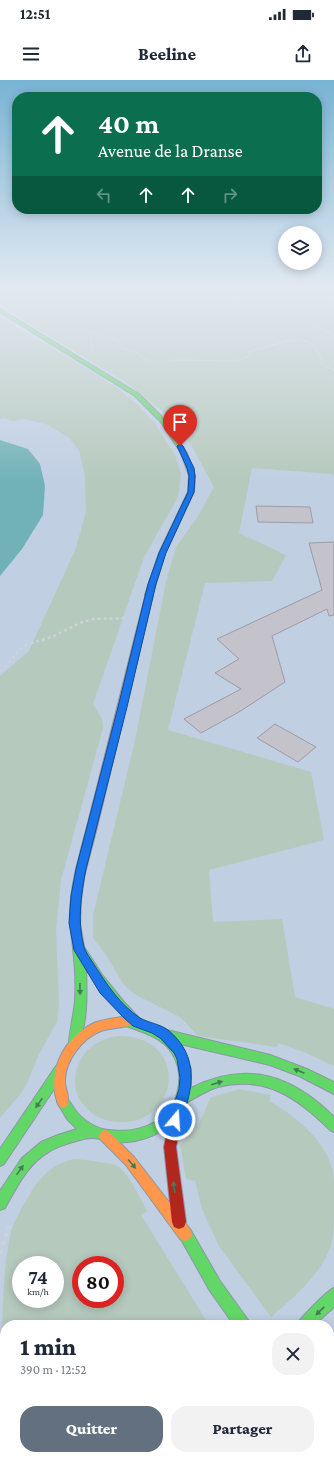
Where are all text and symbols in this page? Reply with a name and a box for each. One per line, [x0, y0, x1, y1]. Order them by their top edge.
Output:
text: 12:51 [20, 6, 50, 22]
icon: menu [20, 43, 42, 65]
icon: share [292, 43, 314, 65]
text: Beeline [138, 44, 196, 64]
icon: ahead [32, 108, 84, 160]
text: 40 m [98, 108, 159, 139]
text: Avenue de la Dranse [98, 141, 243, 161]
icon: left [93, 184, 115, 206]
icon: ahead [135, 184, 157, 206]
icon: ahead [177, 184, 199, 206]
icon: right [219, 184, 241, 206]
map controls [278, 226, 322, 270]
button: layers [278, 226, 322, 270]
pin [163, 405, 197, 446]
icon: arrive [169, 411, 191, 433]
one-way arrow [77, 983, 83, 996]
one-way arrow [293, 1068, 304, 1074]
one-way arrow [212, 1080, 224, 1086]
one-way arrow [35, 1098, 43, 1108]
position arrow [154, 1099, 196, 1141]
one-way arrow [128, 1158, 137, 1169]
one-way arrow [16, 1164, 24, 1175]
one-way arrow [171, 1181, 177, 1193]
speed limit sign: 80 [72, 1256, 124, 1308]
text: 74 [28, 1266, 48, 1288]
text: km/h [27, 1286, 49, 1297]
one-way arrow [315, 1306, 325, 1316]
text: 1 min [20, 1333, 76, 1360]
button: close [272, 1333, 314, 1375]
text: 390 m · 12:52 [20, 1362, 86, 1377]
button: Quitter [20, 1406, 163, 1452]
button: Partager [171, 1406, 314, 1452]

